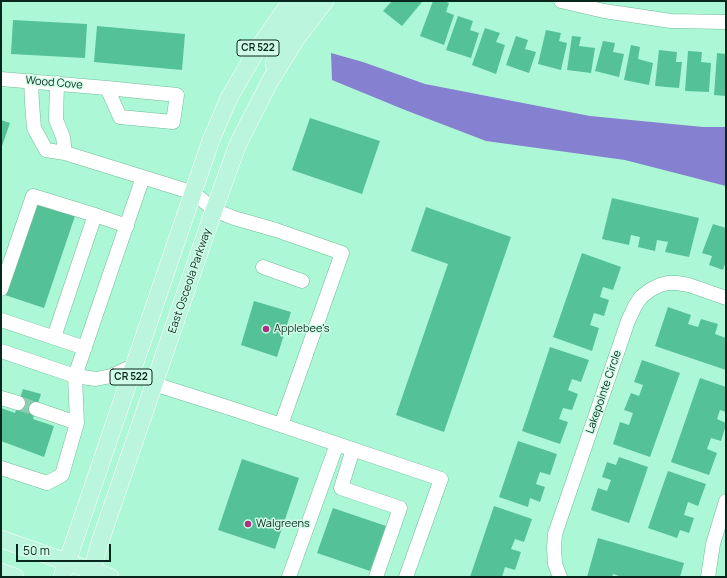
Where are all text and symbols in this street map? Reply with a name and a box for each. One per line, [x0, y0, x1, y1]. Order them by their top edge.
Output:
road number: CR 522 [237, 40, 279, 56]
street label: Wood Cove [25, 74, 83, 92]
street label: East Osceola Parkway [166, 227, 214, 335]
place label: Applebee's [274, 322, 330, 336]
marker: Applebee's [261, 324, 271, 334]
street label: Lakepointe Circle [584, 348, 624, 436]
road number: CR 522 [110, 369, 152, 385]
place label: Walgreens [256, 517, 310, 531]
marker: Walgreens [243, 519, 253, 529]
scale bar [18, 536, 113, 562]
text: 50 m [23, 542, 50, 559]

